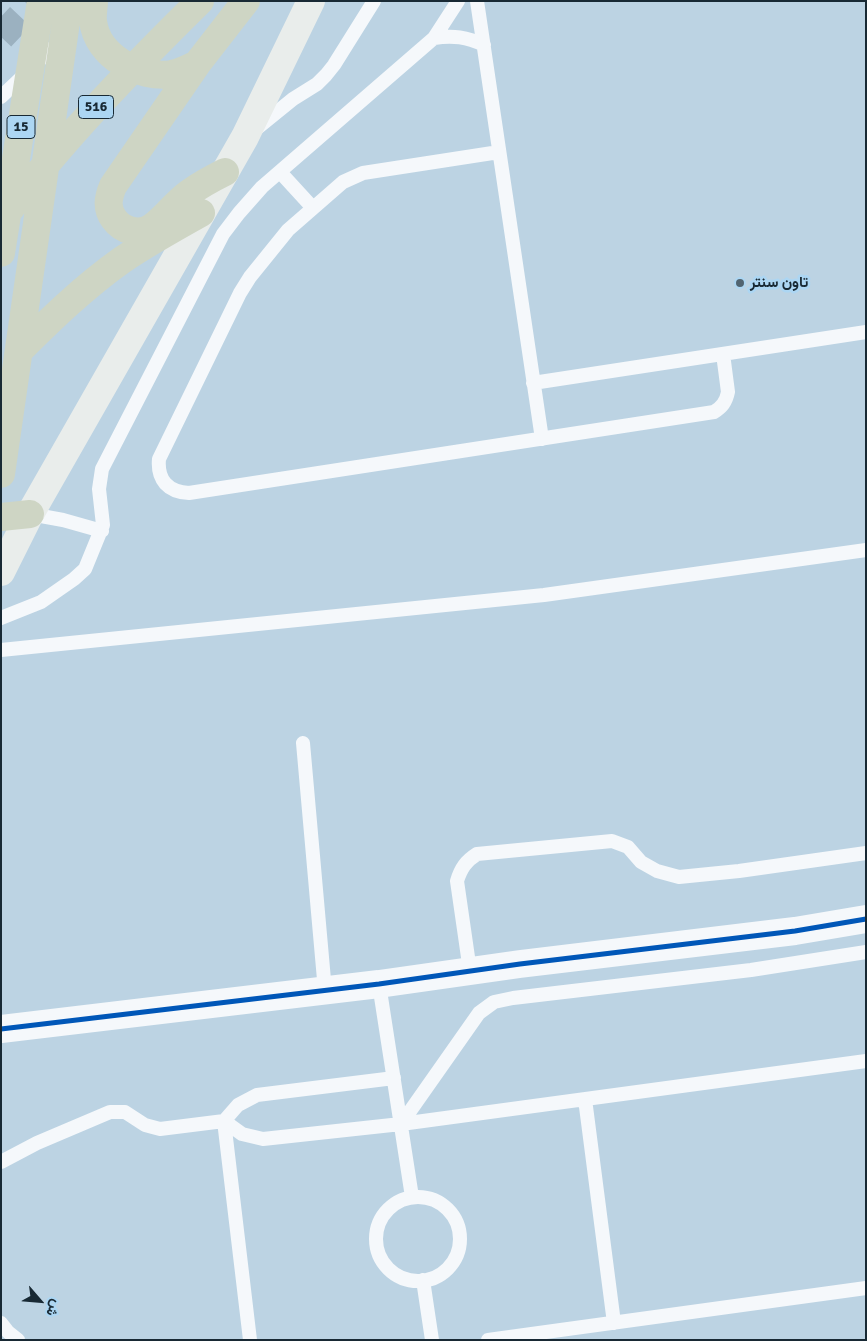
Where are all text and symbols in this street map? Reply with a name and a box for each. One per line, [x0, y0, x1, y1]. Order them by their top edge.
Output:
road number: 516 [78, 95, 114, 118]
road number: 15 [7, 115, 35, 138]
place label: تاون سنتر [750, 274, 808, 292]
marker: تاون سنتر [734, 277, 746, 289]
north arrow [15, 1276, 65, 1326]
text: ش [42, 1297, 65, 1319]

